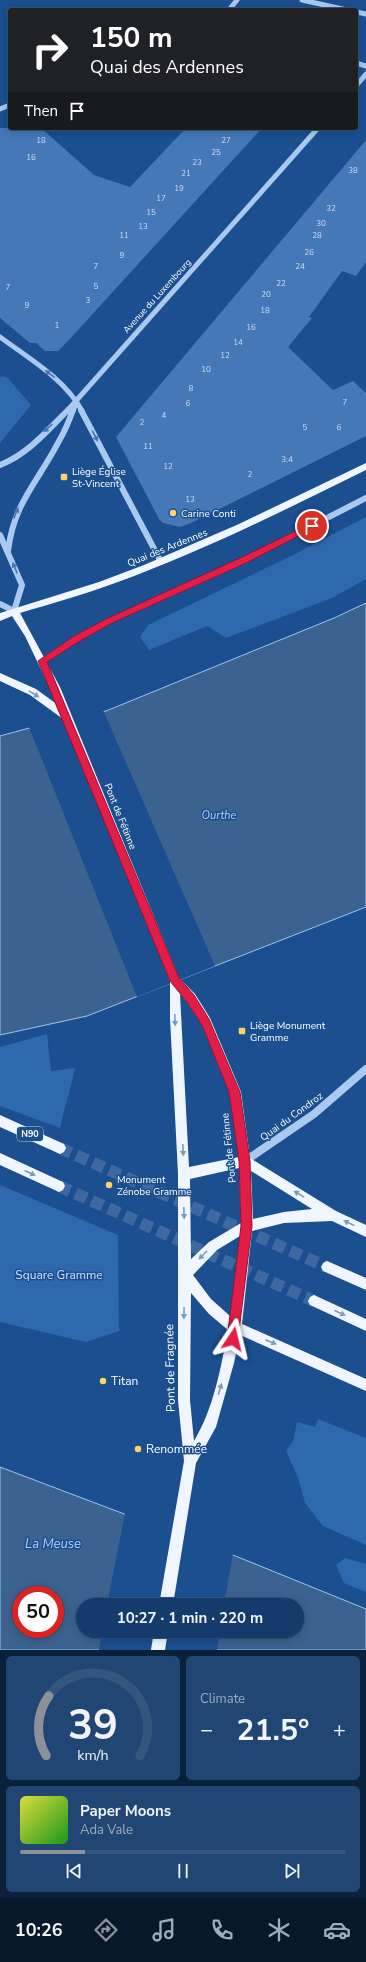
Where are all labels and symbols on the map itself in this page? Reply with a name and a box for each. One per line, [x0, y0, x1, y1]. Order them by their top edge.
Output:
house number: 18 [36, 135, 46, 146]
house number: 27 [221, 135, 231, 146]
house number: 25 [211, 147, 221, 158]
house number: 16 [26, 152, 36, 163]
house number: 23 [192, 157, 202, 168]
house number: 38 [348, 165, 358, 176]
house number: 21 [181, 168, 191, 179]
house number: 19 [174, 183, 184, 194]
house number: 17 [156, 193, 166, 204]
house number: 32 [326, 203, 336, 214]
house number: 15 [146, 207, 156, 218]
house number: 30 [316, 218, 326, 229]
house number: 13 [138, 221, 148, 232]
house number: 11 [119, 230, 129, 241]
house number: 28 [312, 230, 322, 241]
house number: 26 [304, 247, 314, 258]
house number: 9 [120, 250, 125, 261]
street label: Avenue du Luxembourg [120, 256, 194, 336]
house number: 7 [94, 261, 99, 272]
house number: 24 [295, 261, 305, 272]
house number: 22 [276, 278, 286, 289]
house number: 5 [94, 281, 99, 292]
house number: 7 [6, 282, 11, 293]
house number: 20 [261, 289, 271, 300]
house number: 3 [86, 295, 91, 306]
house number: 9 [25, 300, 30, 311]
house number: 18 [260, 305, 270, 316]
house number: 1 [55, 320, 60, 331]
house number: 16 [246, 322, 256, 333]
house number: 14 [233, 337, 243, 348]
house number: 12 [220, 350, 230, 361]
house number: 10 [201, 364, 211, 375]
one-way arrow [44, 370, 55, 378]
house number: 8 [189, 383, 194, 394]
house number: 7 [343, 397, 348, 408]
house number: 6 [186, 398, 191, 409]
house number: 4 [162, 410, 167, 421]
house number: 2 [140, 417, 145, 428]
house number: 5 [303, 422, 308, 433]
house number: 6 [337, 422, 342, 433]
one-way arrow [43, 423, 53, 433]
one-way arrow [92, 431, 98, 442]
house number: 11 [143, 441, 153, 452]
house number: 3;4 [281, 454, 293, 465]
house number: 12 [163, 461, 173, 472]
place label: Liège Église St-Vincent [72, 465, 126, 491]
house number: 2 [248, 469, 253, 480]
marker: Liège Église St-Vincent [59, 472, 69, 482]
house number: 13 [185, 494, 195, 505]
one-way arrow [13, 507, 19, 519]
place label: Carine Conti [181, 507, 236, 521]
marker: Carine Conti [168, 508, 178, 518]
pin [295, 509, 329, 543]
street label: Quai des Ardennes [125, 525, 210, 570]
one-way arrow [12, 563, 18, 574]
one-way arrow [29, 690, 39, 698]
street label: Pont de Fétinne [100, 781, 140, 852]
water label: Ourthe [202, 808, 237, 823]
one-way arrow [172, 1014, 178, 1027]
place label: Liège Monument Gramme [250, 1019, 326, 1045]
marker: Liège Monument Gramme [237, 1026, 247, 1036]
street label: Quai du Condroz [257, 1089, 326, 1144]
street label: Pont de Fétinne [218, 1112, 240, 1184]
road number: N90 [17, 1127, 43, 1141]
one-way arrow [179, 1144, 186, 1156]
one-way arrow [24, 1170, 36, 1176]
place label: Monument Zénobe Gramme [117, 1173, 192, 1199]
marker: Monument Zénobe Gramme [104, 1180, 114, 1190]
one-way arrow [293, 1191, 305, 1198]
one-way arrow [181, 1207, 187, 1220]
one-way arrow [343, 1220, 355, 1226]
one-way arrow [199, 1250, 208, 1260]
park label: Square Gramme [15, 1267, 103, 1283]
one-way arrow [181, 1307, 188, 1319]
one-way arrow [334, 1310, 346, 1316]
position arrow [212, 1318, 254, 1360]
street label: Pont de Fragnée [161, 1324, 179, 1412]
one-way arrow [266, 1339, 277, 1345]
place label: Titan [111, 1373, 138, 1389]
marker: Titan [98, 1376, 108, 1386]
one-way arrow [217, 1383, 223, 1395]
place label: Renommée [146, 1441, 207, 1457]
marker: Renommée [133, 1444, 143, 1454]
water label: La Meuse [25, 1535, 81, 1553]
speed limit sign: 50 [12, 1586, 64, 1638]

